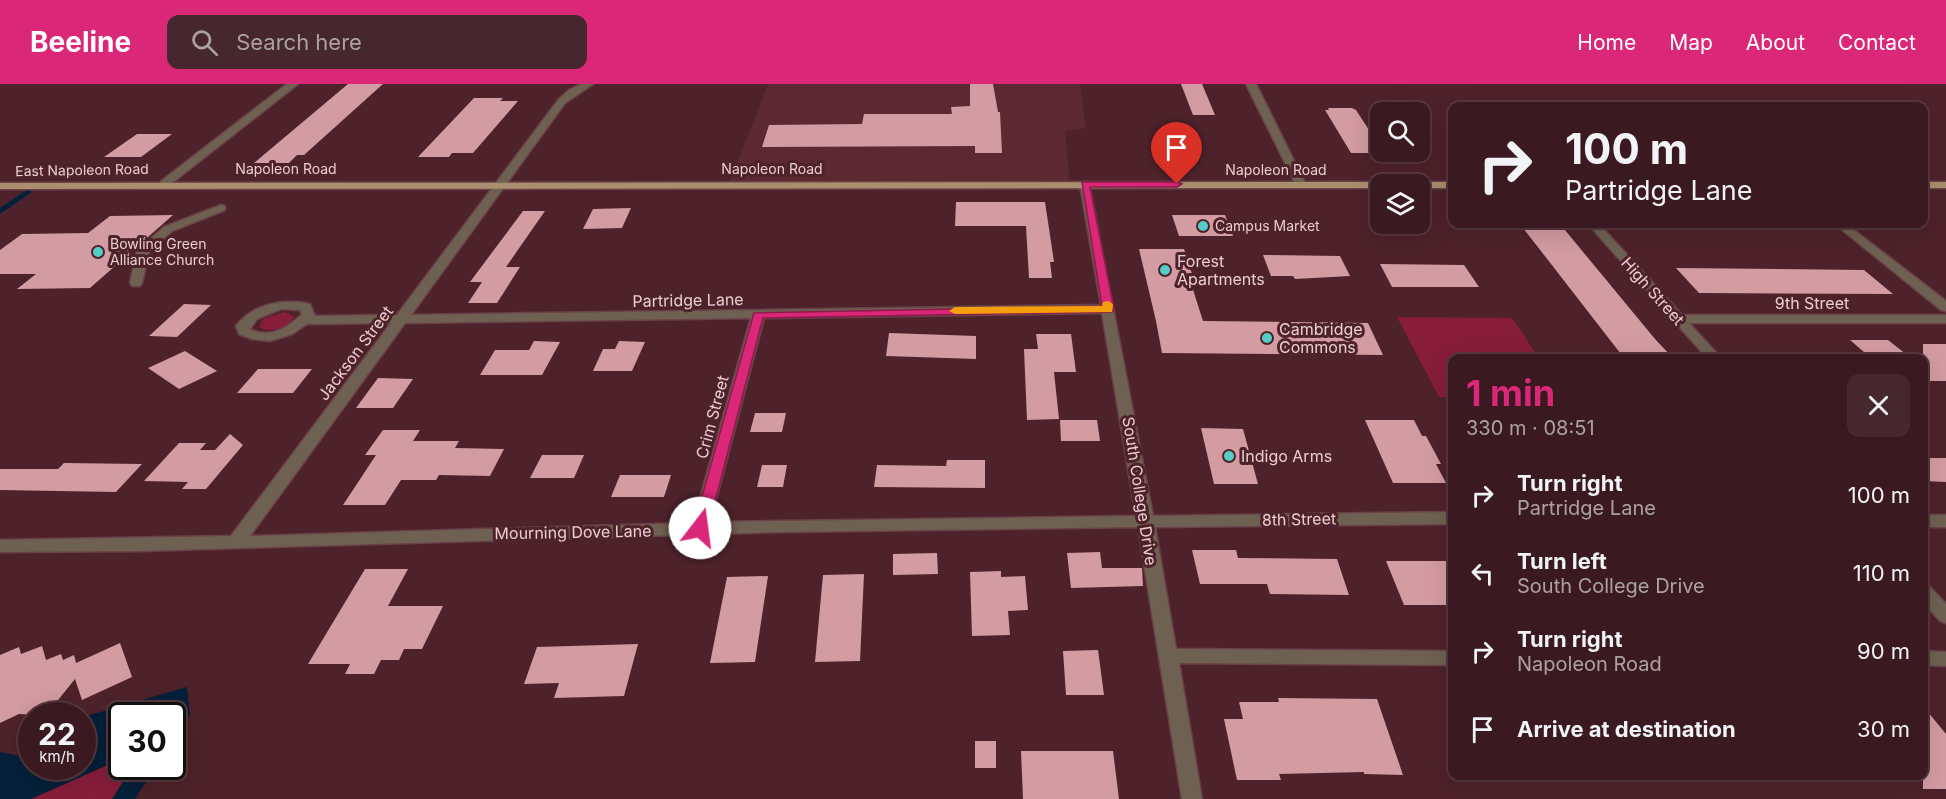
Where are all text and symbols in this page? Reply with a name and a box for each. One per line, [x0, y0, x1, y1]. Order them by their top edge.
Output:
search box [167, 15, 587, 69]
text: Beeline [30, 25, 131, 59]
icon: search [188, 26, 221, 59]
text: Search here [236, 29, 362, 55]
text: Home [1577, 30, 1636, 55]
text: Map [1669, 30, 1713, 55]
text: About [1746, 30, 1805, 55]
text: Contact [1838, 30, 1916, 55]
map controls [1370, 102, 1430, 234]
button: search [1370, 102, 1430, 162]
pin [1151, 122, 1202, 184]
text: 100 m [1565, 123, 1688, 174]
icon: right [1466, 126, 1544, 204]
icon: arrive [1160, 131, 1193, 164]
street label: East Napoleon Road [15, 160, 149, 179]
street label: Napoleon Road [235, 160, 337, 177]
street label: Napoleon Road [721, 160, 823, 177]
street label: Napoleon Road [1225, 161, 1327, 178]
button: layers [1370, 174, 1430, 234]
text: Partridge Lane [1565, 174, 1753, 207]
place label: Campus Market [1215, 217, 1320, 234]
marker: Campus Market [1196, 219, 1210, 233]
place label: Bowling Green Alliance Church [110, 235, 214, 268]
marker: Bowling Green Alliance Church [91, 245, 105, 259]
place label: Forest Apartments [1177, 251, 1265, 289]
street label: High Street [1617, 253, 1689, 329]
marker: Forest Apartments [1158, 263, 1172, 277]
street label: Partridge Lane [632, 289, 744, 311]
street label: 9th Street [1775, 293, 1849, 313]
street label: Jackson Street [313, 302, 397, 404]
place label: Cambridge Commons [1279, 319, 1363, 357]
marker: Cambridge Commons [1260, 331, 1274, 345]
text: 1 min [1466, 371, 1555, 415]
street label: Crim Street [691, 373, 733, 461]
button: close [1847, 374, 1910, 437]
street label: South College Drive [1118, 415, 1162, 567]
text: 330 m · 08:51 [1466, 416, 1595, 440]
place label: Indigo Arms [1241, 446, 1332, 466]
marker: Indigo Arms [1222, 449, 1236, 463]
text: Turn right [1517, 470, 1623, 496]
icon: right [1466, 479, 1499, 512]
text: 100 m [1848, 482, 1910, 508]
position arrow [668, 496, 732, 560]
text: Partridge Lane [1517, 496, 1656, 520]
street label: 8th Street [1262, 508, 1336, 530]
street label: Mourning Dove Lane [494, 521, 652, 543]
text: Turn left [1517, 548, 1607, 574]
icon: left [1466, 557, 1499, 590]
text: 110 m [1853, 560, 1910, 586]
text: South College Drive [1517, 574, 1705, 598]
text: Turn right [1517, 626, 1623, 652]
icon: right [1466, 635, 1499, 668]
text: 90 m [1857, 638, 1910, 664]
text: Napoleon Road [1517, 652, 1662, 676]
speed limit sign: 30 [108, 702, 186, 780]
icon: arrive [1466, 713, 1499, 746]
text: 22 [38, 716, 76, 752]
text: Arrive at destination [1517, 716, 1736, 742]
text: 30 m [1857, 716, 1910, 742]
text: km/h [39, 747, 75, 766]

